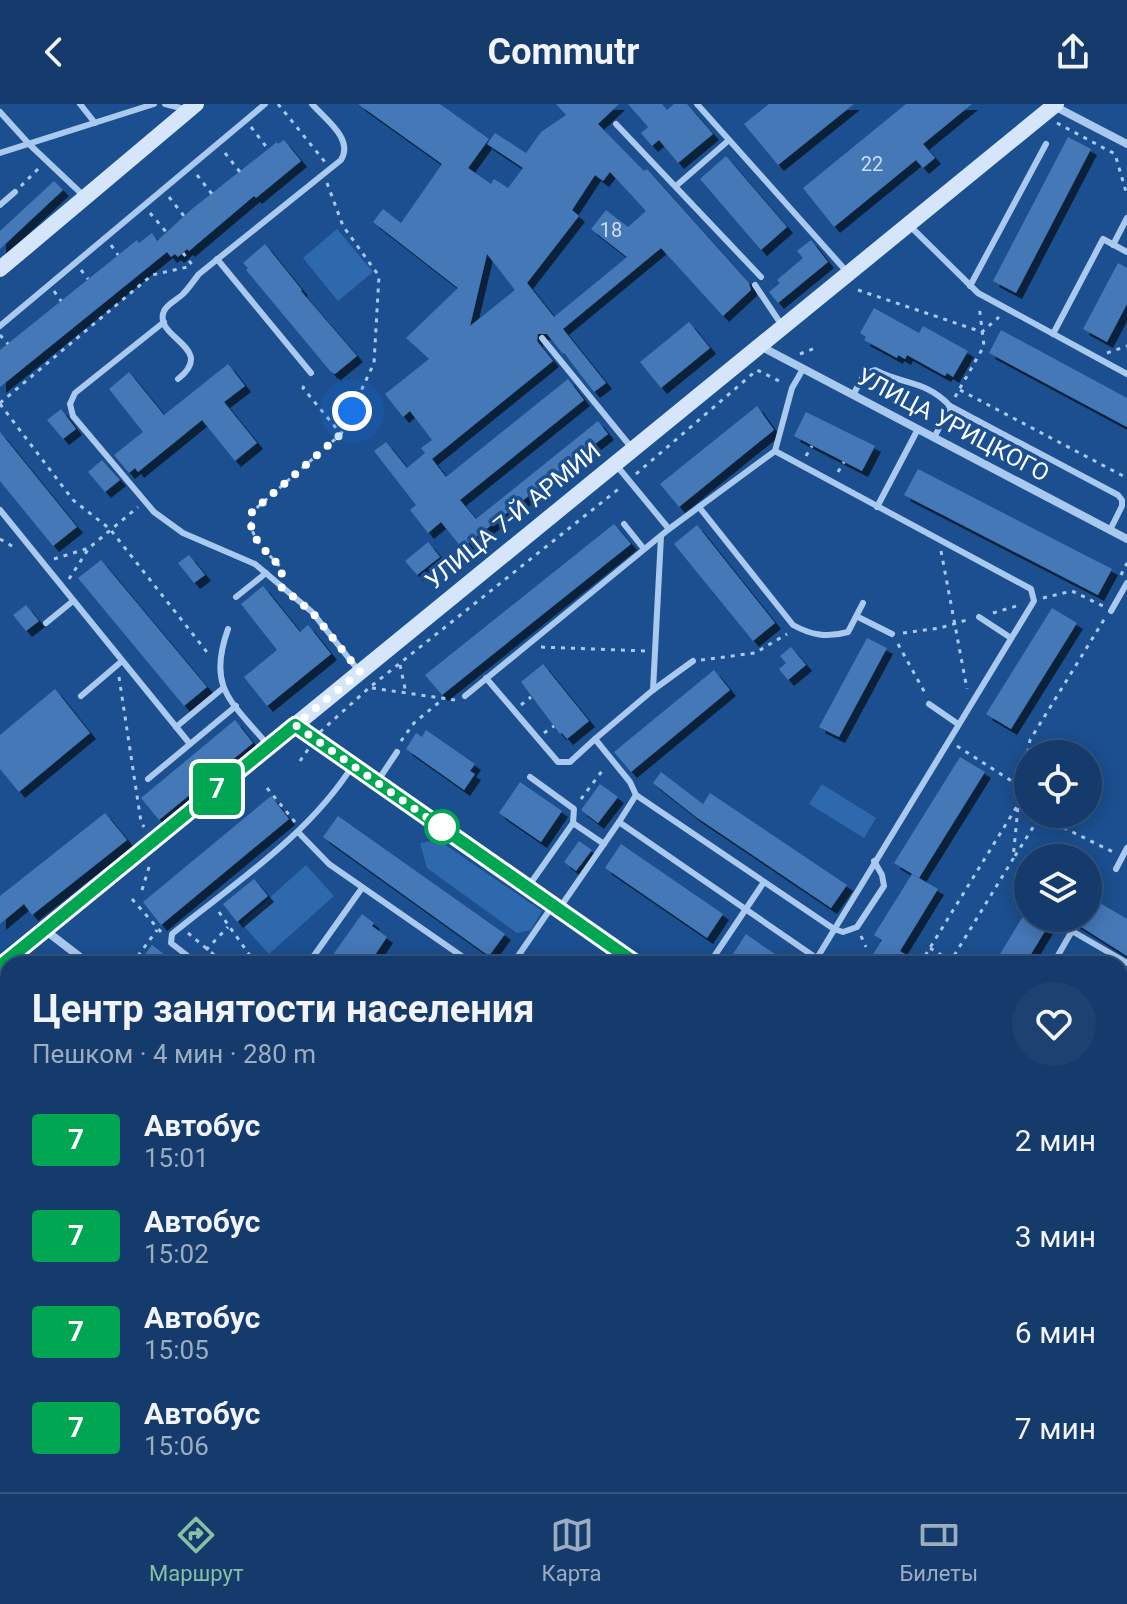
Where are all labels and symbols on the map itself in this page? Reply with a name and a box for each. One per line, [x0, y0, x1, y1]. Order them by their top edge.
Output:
house number: 22 [861, 152, 883, 176]
house number: 18 [600, 218, 622, 242]
street label: УЛИЦА УРИЦКОГО [852, 363, 1054, 487]
your location [332, 391, 372, 431]
street label: УЛИЦА 7-Й АРМИИ [420, 437, 606, 595]
line badge: 7 [191, 763, 243, 815]
unlabelled marker [425, 810, 459, 844]

